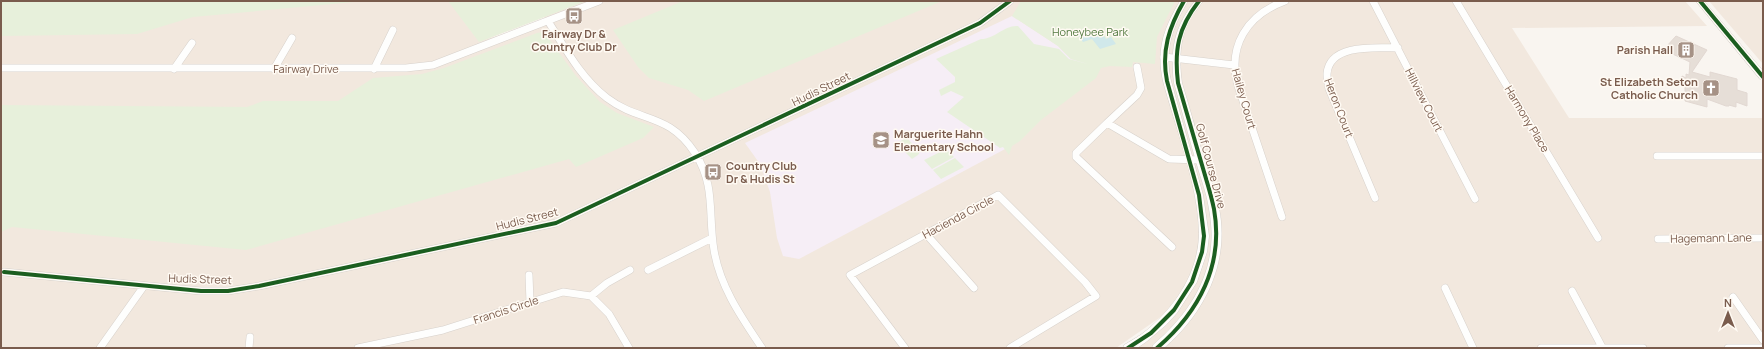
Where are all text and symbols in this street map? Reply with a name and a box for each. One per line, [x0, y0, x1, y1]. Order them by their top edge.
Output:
bus stop icon: Fairway Dr & Country Club Dr [564, 6, 584, 26]
park label: Honeybee Park [1052, 24, 1129, 39]
place label: Fairway Dr & Country Club Dr [531, 26, 617, 54]
building icon: Parish Hall [1676, 40, 1696, 60]
place label: Parish Hall [1617, 42, 1673, 57]
street label: Fairway Drive [273, 61, 339, 76]
street label: Hillview Court [1402, 65, 1447, 134]
street label: Hailey Court [1229, 67, 1260, 131]
street label: Hudis Street [789, 68, 853, 109]
place label: St Elizabeth Seton Catholic Church [1600, 74, 1698, 102]
street label: Heron Court [1321, 76, 1358, 140]
church icon: St Elizabeth Seton Catholic Church [1701, 78, 1721, 98]
street label: Harmony Place [1502, 83, 1554, 155]
street label: Golf Course Drive [1193, 122, 1230, 211]
place label: Marguerite Hahn Elementary School [894, 126, 994, 154]
school or university icon: Marguerite Hahn Elementary School [871, 130, 891, 150]
place label: Country Club Dr & Hudis St [726, 158, 797, 186]
bus stop icon: Country Club Dr & Hudis St [703, 162, 723, 182]
street label: Hacienda Circle [919, 191, 997, 242]
street label: Hudis Street [494, 204, 559, 233]
street label: Hagemann Lane [1670, 229, 1753, 246]
street label: Hudis Street [168, 270, 232, 287]
street label: Francis Circle [471, 292, 541, 327]
north arrow [1708, 293, 1748, 333]
text: N [1724, 295, 1732, 310]

